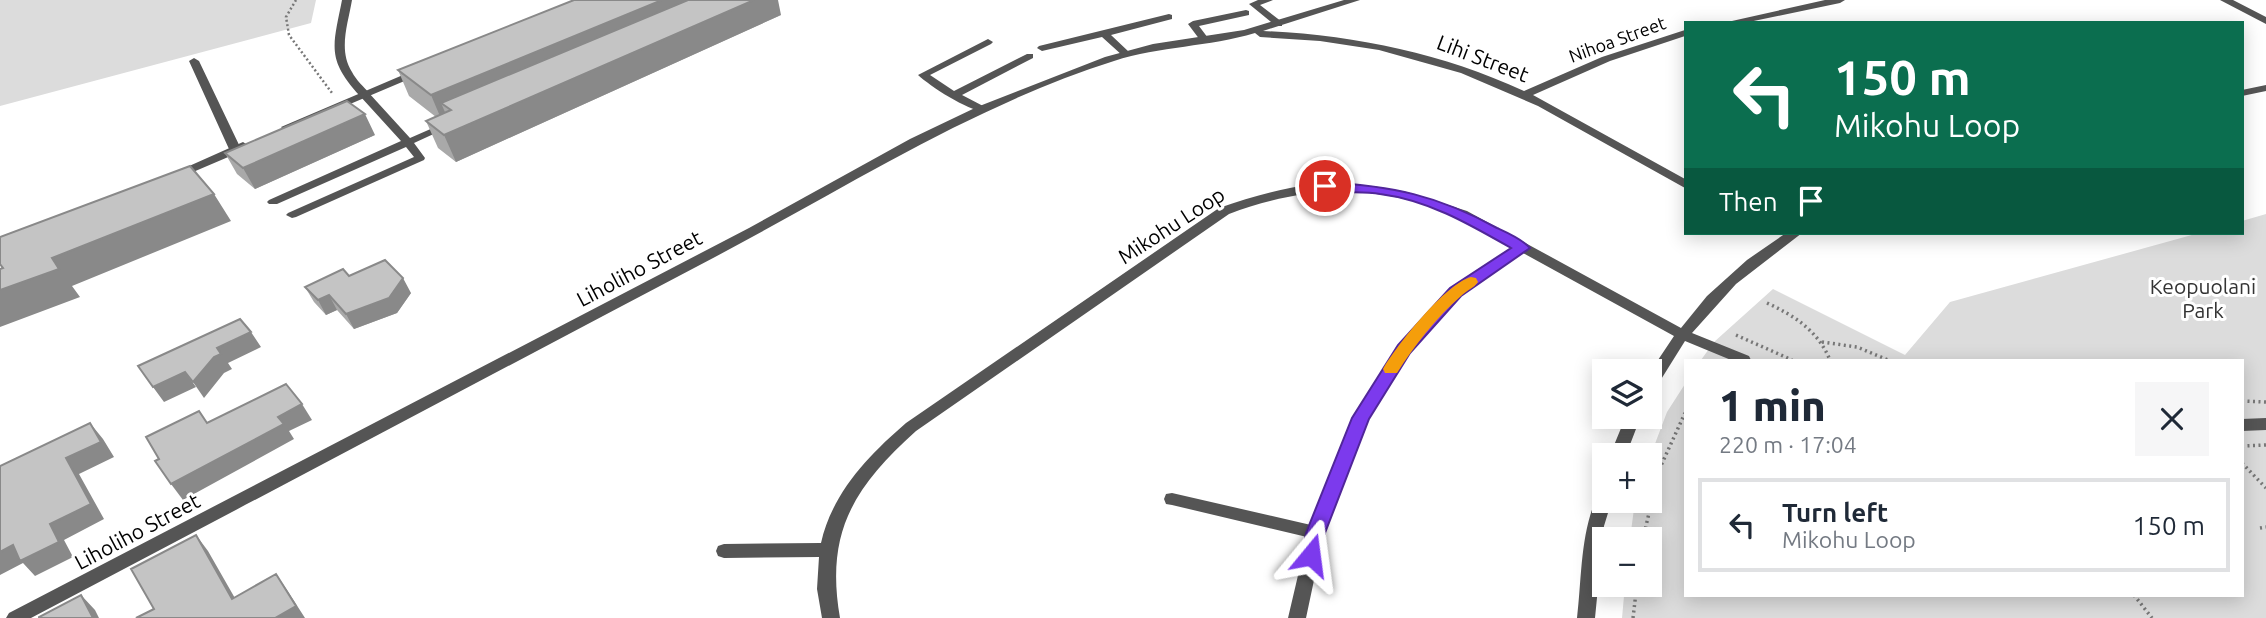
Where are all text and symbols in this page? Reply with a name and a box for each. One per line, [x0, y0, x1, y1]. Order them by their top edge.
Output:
street label: Nihoa Street [1566, 12, 1668, 66]
street label: Lihi Street [1434, 30, 1532, 86]
icon: left [1719, 49, 1810, 140]
text: 150 m [1834, 49, 1971, 104]
text: Mikohu Loop [1834, 107, 2020, 143]
pin [1295, 156, 1355, 216]
icon: arrive [1306, 167, 1344, 205]
street label: Mikohu Loop [1113, 182, 1229, 268]
icon: arrive [1792, 182, 1830, 220]
text: Then [1719, 187, 1778, 216]
street label: Liholiho Street [572, 225, 706, 311]
park label: Keopuolani Park [2150, 274, 2256, 322]
map controls [1592, 359, 1662, 597]
button: layers [1592, 359, 1662, 429]
text: 1 min [1719, 382, 1826, 429]
button: close [2135, 382, 2209, 456]
text: 220 m · 17:04 [1719, 432, 1857, 457]
button: + [1592, 443, 1662, 513]
street label: Liholiho Street [70, 488, 204, 574]
text: Turn left [1782, 498, 1888, 527]
icon: left [1723, 506, 1761, 544]
text: 150 m [2133, 511, 2205, 540]
position arrow [1274, 518, 1348, 592]
button: − [1592, 527, 1662, 597]
text: Mikohu Loop [1782, 527, 1916, 552]

